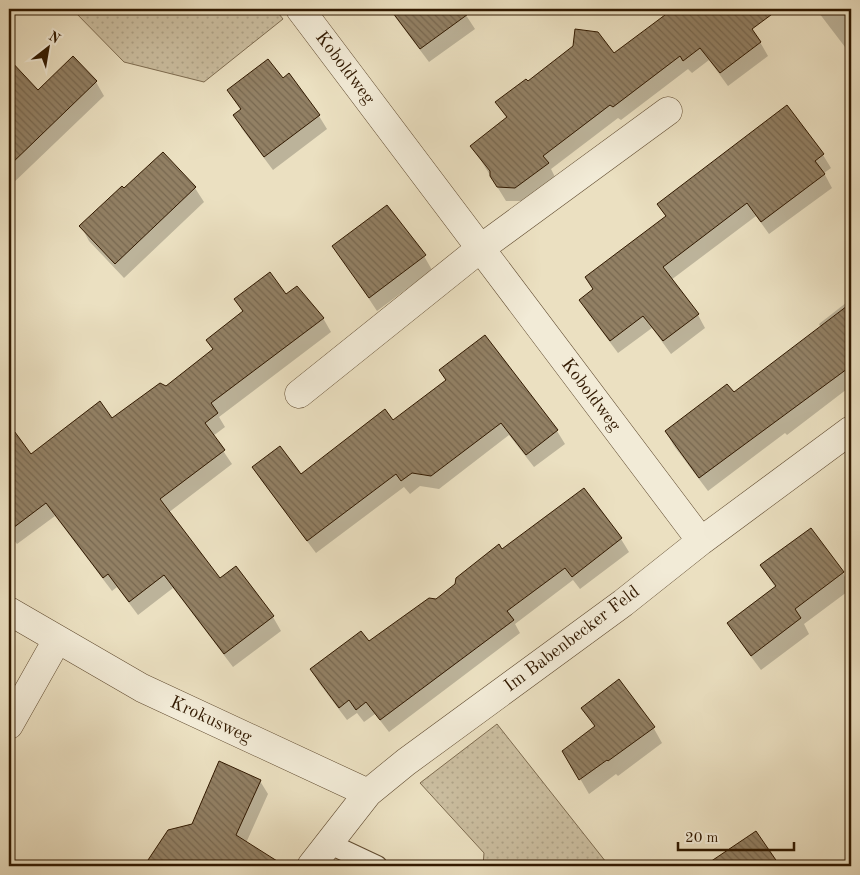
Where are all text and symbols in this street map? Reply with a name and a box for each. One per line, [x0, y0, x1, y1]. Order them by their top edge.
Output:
north arrow [22, 22, 72, 72]
street label: Koboldweg [312, 28, 378, 108]
text: N [46, 29, 63, 47]
street label: Koboldweg [558, 355, 624, 435]
street label: Im Babenbecker Feld [501, 583, 643, 695]
street label: Krokusweg [167, 693, 255, 747]
scale bar [678, 820, 794, 852]
text: 20 m [685, 831, 719, 846]

